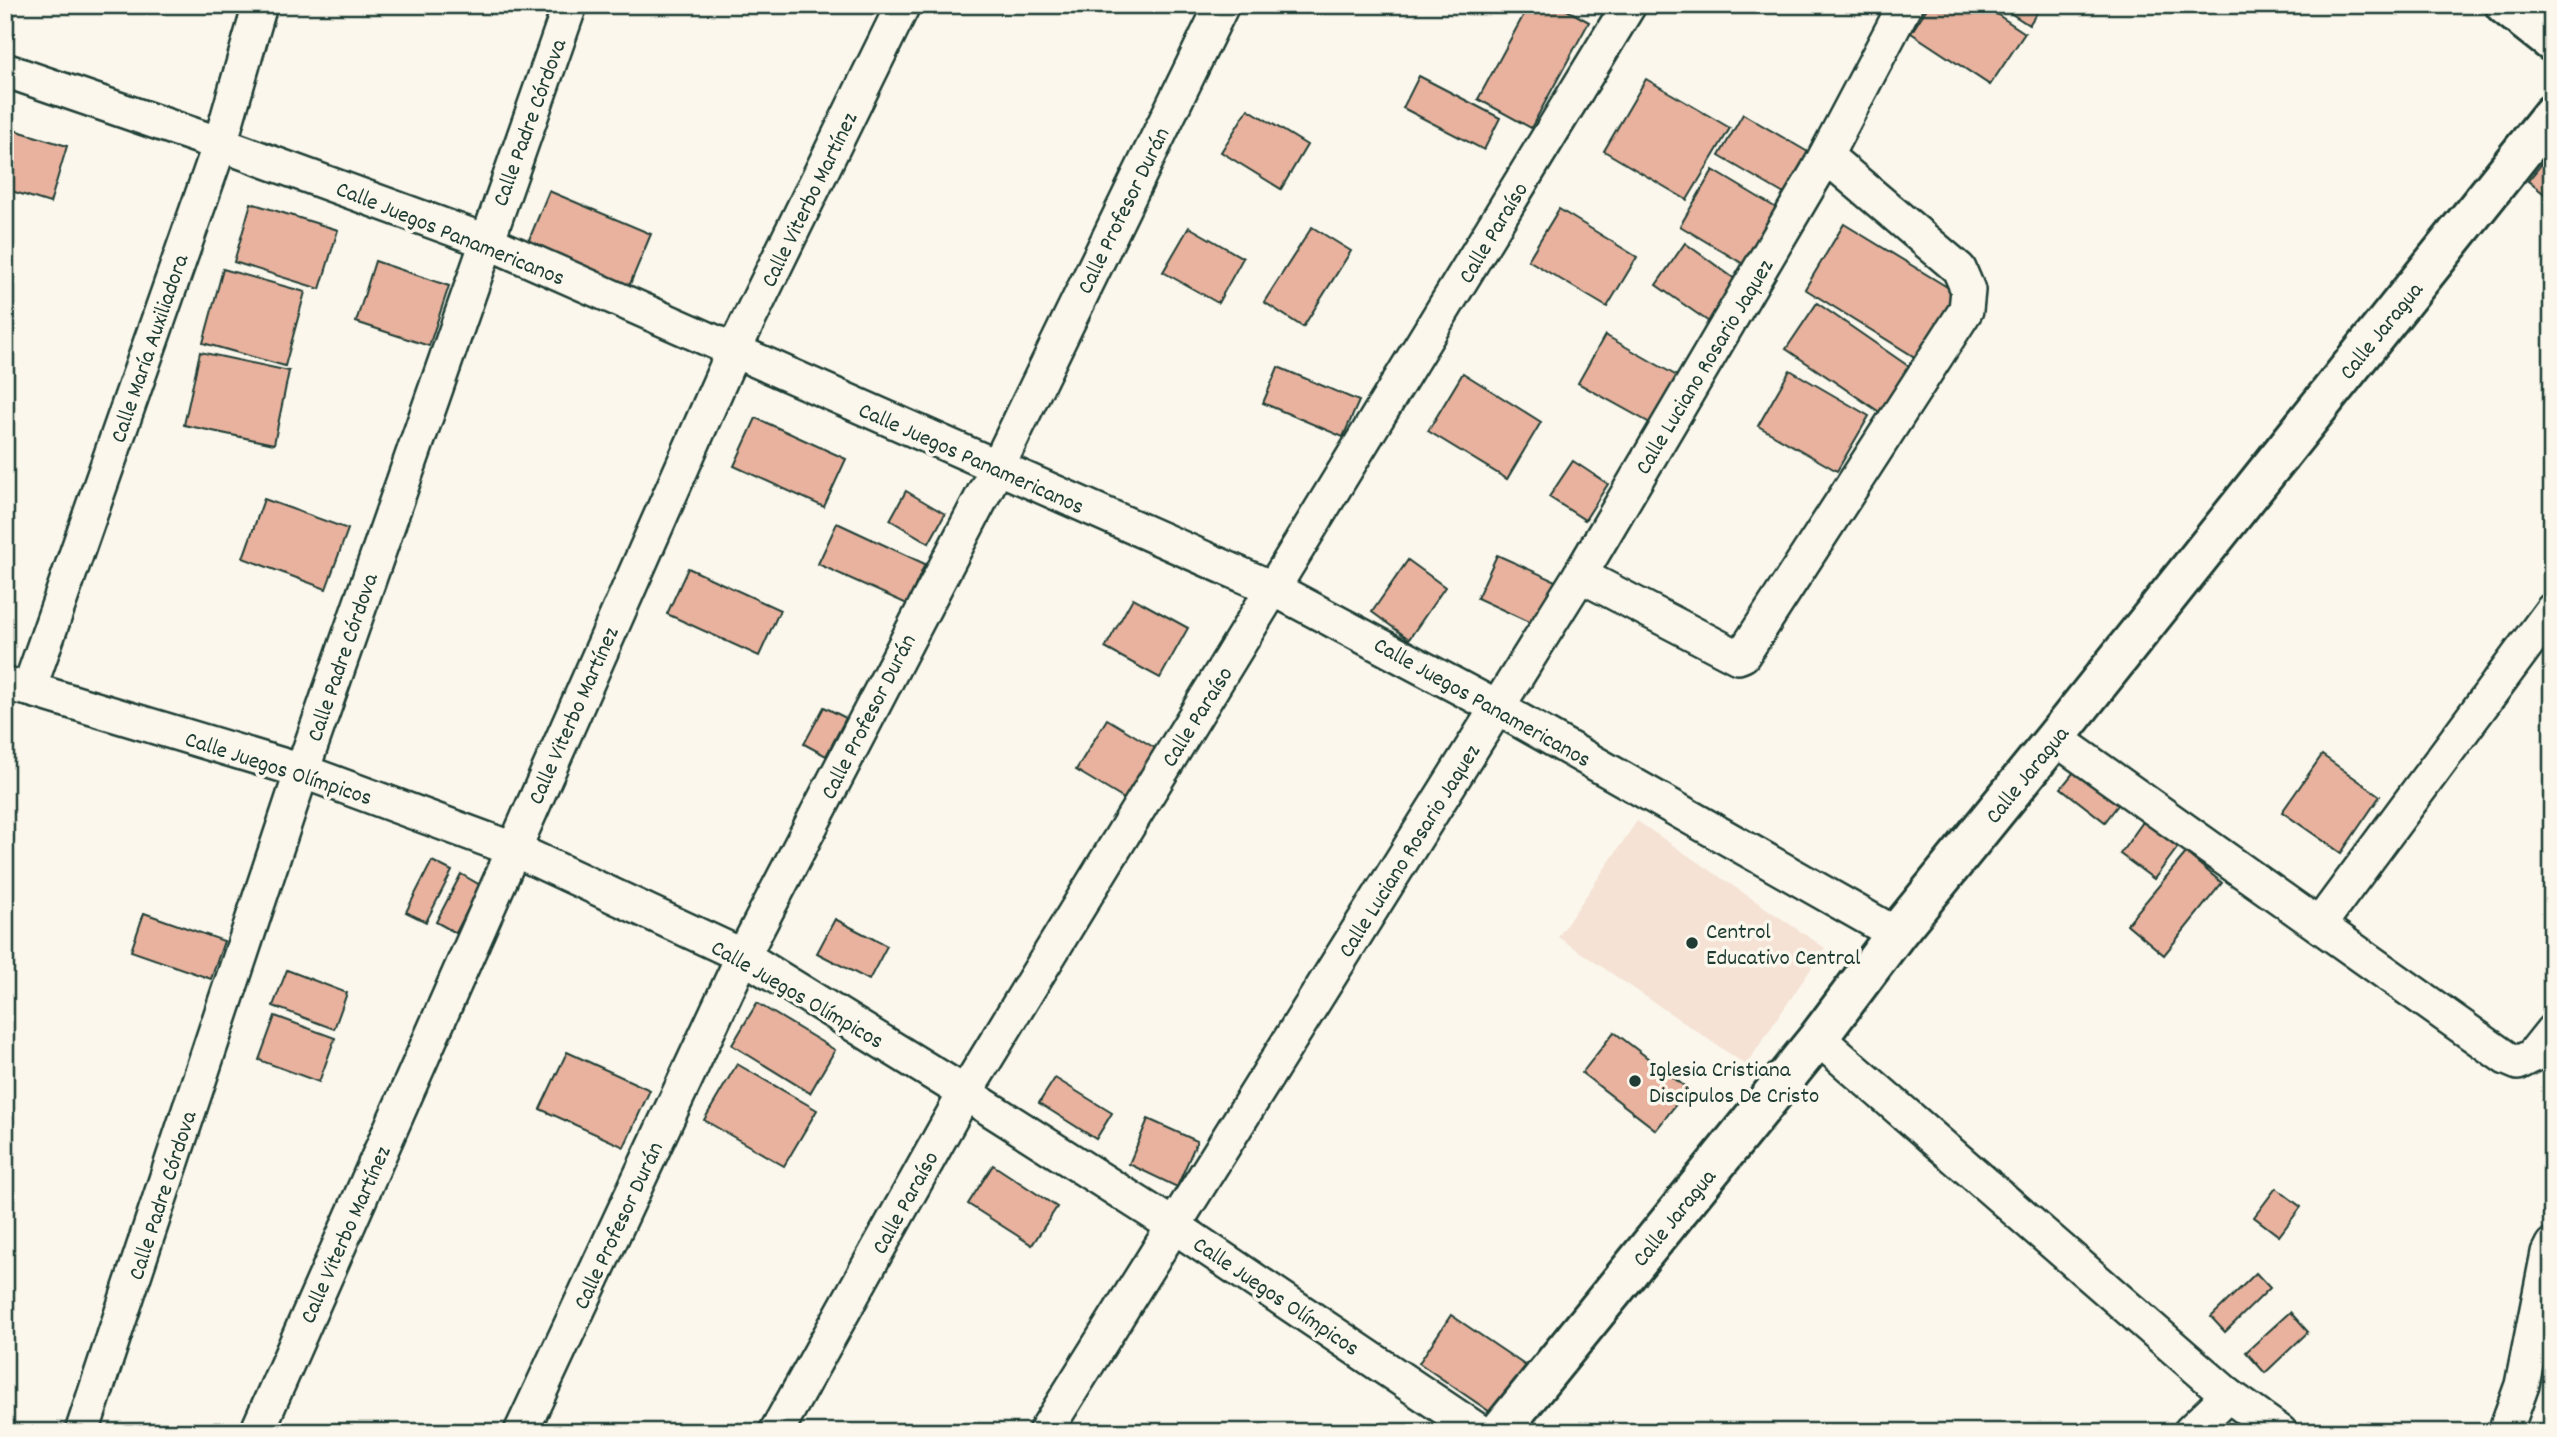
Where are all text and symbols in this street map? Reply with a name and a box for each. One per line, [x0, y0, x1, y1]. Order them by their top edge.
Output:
street label: Calle Padre Córdova [486, 34, 577, 212]
street label: Calle Viterbo Martínez [754, 107, 868, 294]
street label: Calle Profesor Durán [1070, 122, 1180, 301]
street label: Calle Juegos Panamericanos [330, 174, 569, 296]
street label: Calle Paraíso [1452, 177, 1538, 291]
street label: Calle María Auxiliadora [104, 249, 199, 448]
street label: Calle Luciano Rosario Jaquez [1628, 253, 1784, 482]
street label: Calle Jaragua [2333, 275, 2433, 388]
street label: Calle Juegos Panamericanos [852, 395, 1089, 525]
street label: Calle Padre Córdova [300, 568, 389, 747]
street label: Calle Viterbo Martínez [521, 622, 629, 811]
street label: Calle Profesor Durán [814, 629, 926, 806]
street label: Calle Juegos Panamericanos [1367, 630, 1596, 778]
street label: Calle Paraíso [1155, 661, 1243, 775]
street label: Calle Jaragua [1979, 719, 2079, 832]
street label: Calle Juegos Olímpicos [180, 725, 376, 816]
street label: Calle Luciano Rosario Jaquez [1332, 738, 1490, 965]
place label: Centrol Educativo Central [1706, 917, 1861, 976]
street label: Calle Juegos Olímpicos [704, 933, 889, 1059]
marker: Centrol Educativo Central [1684, 935, 1700, 951]
place label: Iglesia Cristiana Discipulos De Cristo [1649, 1055, 1819, 1114]
marker: Iglesia Cristiana Discipulos De Cristo [1627, 1073, 1643, 1089]
street label: Calle Padre Córdova [121, 1106, 208, 1285]
street label: Calle Profesor Durán [567, 1137, 674, 1316]
street label: Calle Viterbo Martínez [293, 1141, 401, 1330]
street label: Calle Paraíso [865, 1146, 949, 1261]
street label: Calle Jaragua [1626, 1162, 1726, 1275]
street label: Calle Juegos Olímpicos [1185, 1230, 1365, 1366]

